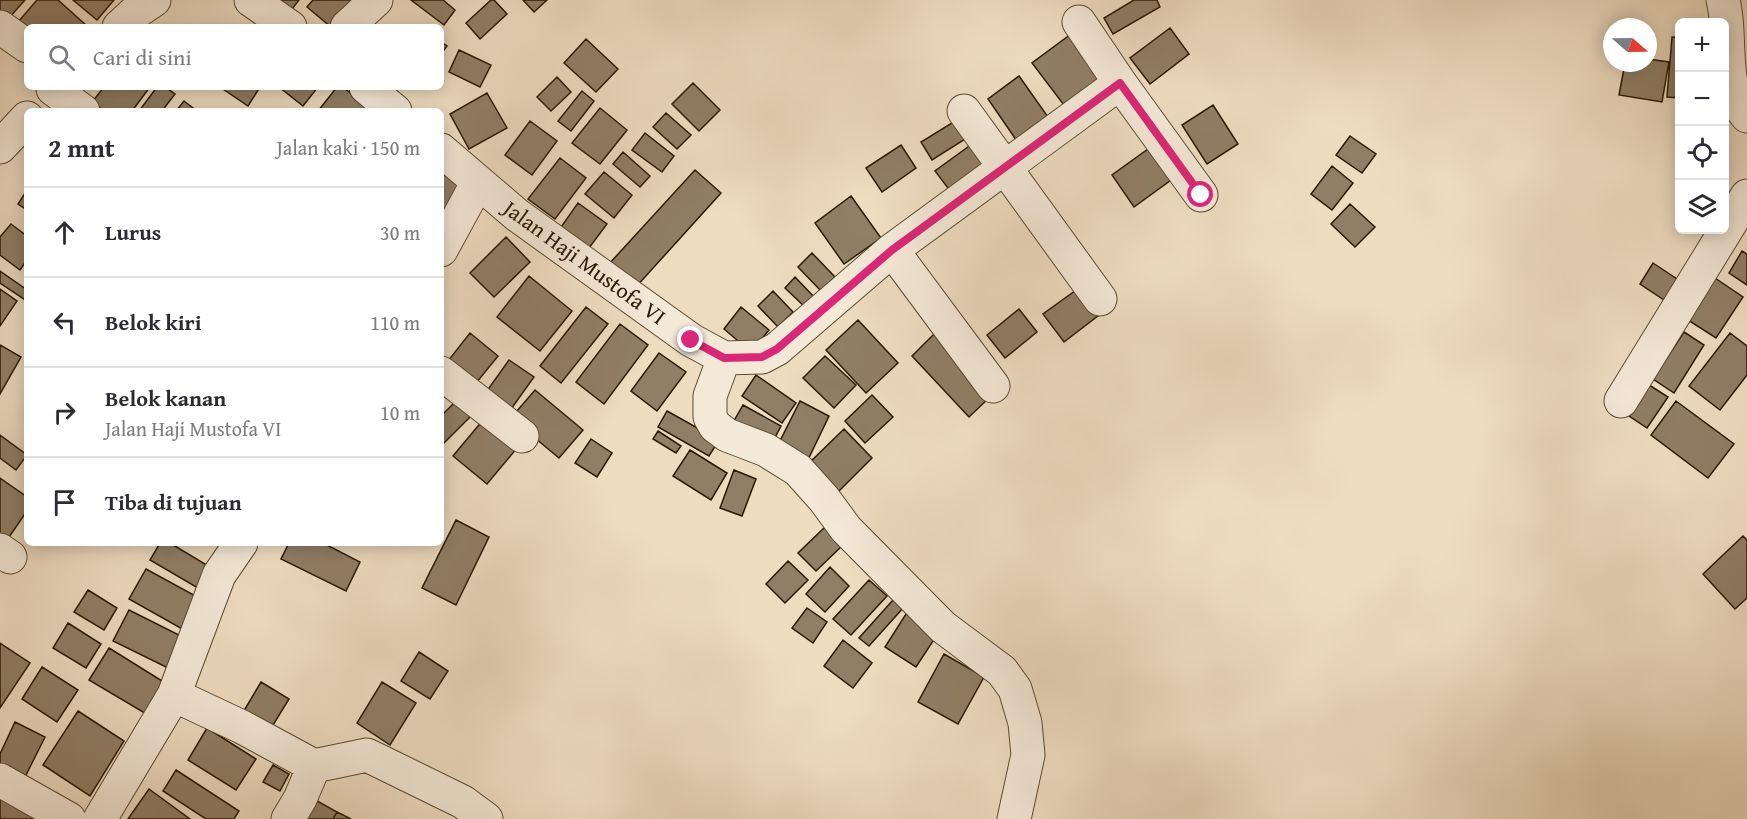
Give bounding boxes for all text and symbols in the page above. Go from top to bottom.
north arrow [1603,18,1657,72]
map controls [1675,18,1729,234]
button: + [1675,18,1729,72]
search box [24,24,444,90]
icon: search [45,41,78,74]
text: Cari di sini [93,41,192,73]
button: − [1675,72,1729,126]
button: locate [1675,126,1729,180]
text: 2 mnt [48,128,115,167]
text: Jalan kaki · 150 m [276,133,420,162]
button: layers [1675,180,1729,234]
route start [1187,181,1213,207]
street label: Jalan Haji Mustofa VI [495,190,673,332]
icon: ahead [48,216,81,249]
text: Lurus [105,216,161,248]
text: 30 m [380,218,420,247]
icon: left [48,306,81,339]
text: Belok kiri [105,306,202,338]
text: 110 m [370,308,420,337]
route end [677,326,703,352]
text: Belok kanan [105,382,226,414]
icon: right [48,396,81,429]
text: 10 m [380,398,420,427]
text: Jalan Haji Mustofa VI [105,414,282,443]
icon: arrive [48,486,81,519]
text: Tiba di tujuan [105,486,242,518]

